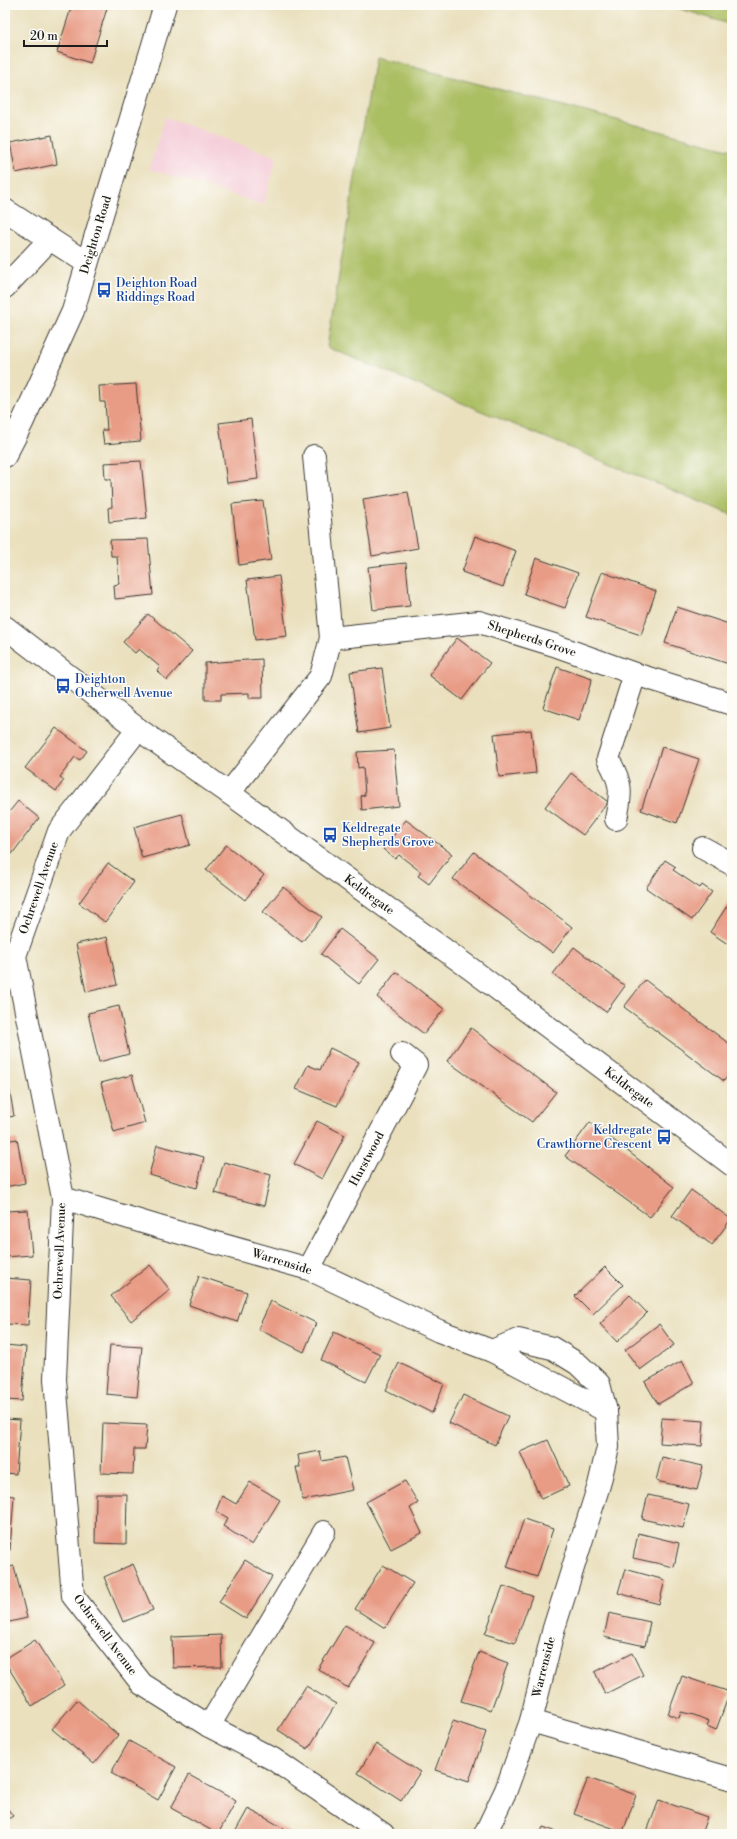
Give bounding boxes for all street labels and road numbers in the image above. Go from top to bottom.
street label: Deighton Road [77,194,115,276]
street label: Shepherds Grove [486,618,578,660]
street label: Ochrewell Avenue [16,840,62,936]
street label: Keldregate [341,872,397,918]
street label: Keldregate [601,1064,657,1112]
street label: Hurstwood [346,1129,388,1189]
street label: Ochrewell Avenue [51,1202,69,1300]
street label: Warrenside [249,1245,314,1278]
street label: Ochrewell Avenue [70,1592,140,1678]
street label: Warrenside [529,1635,559,1700]

